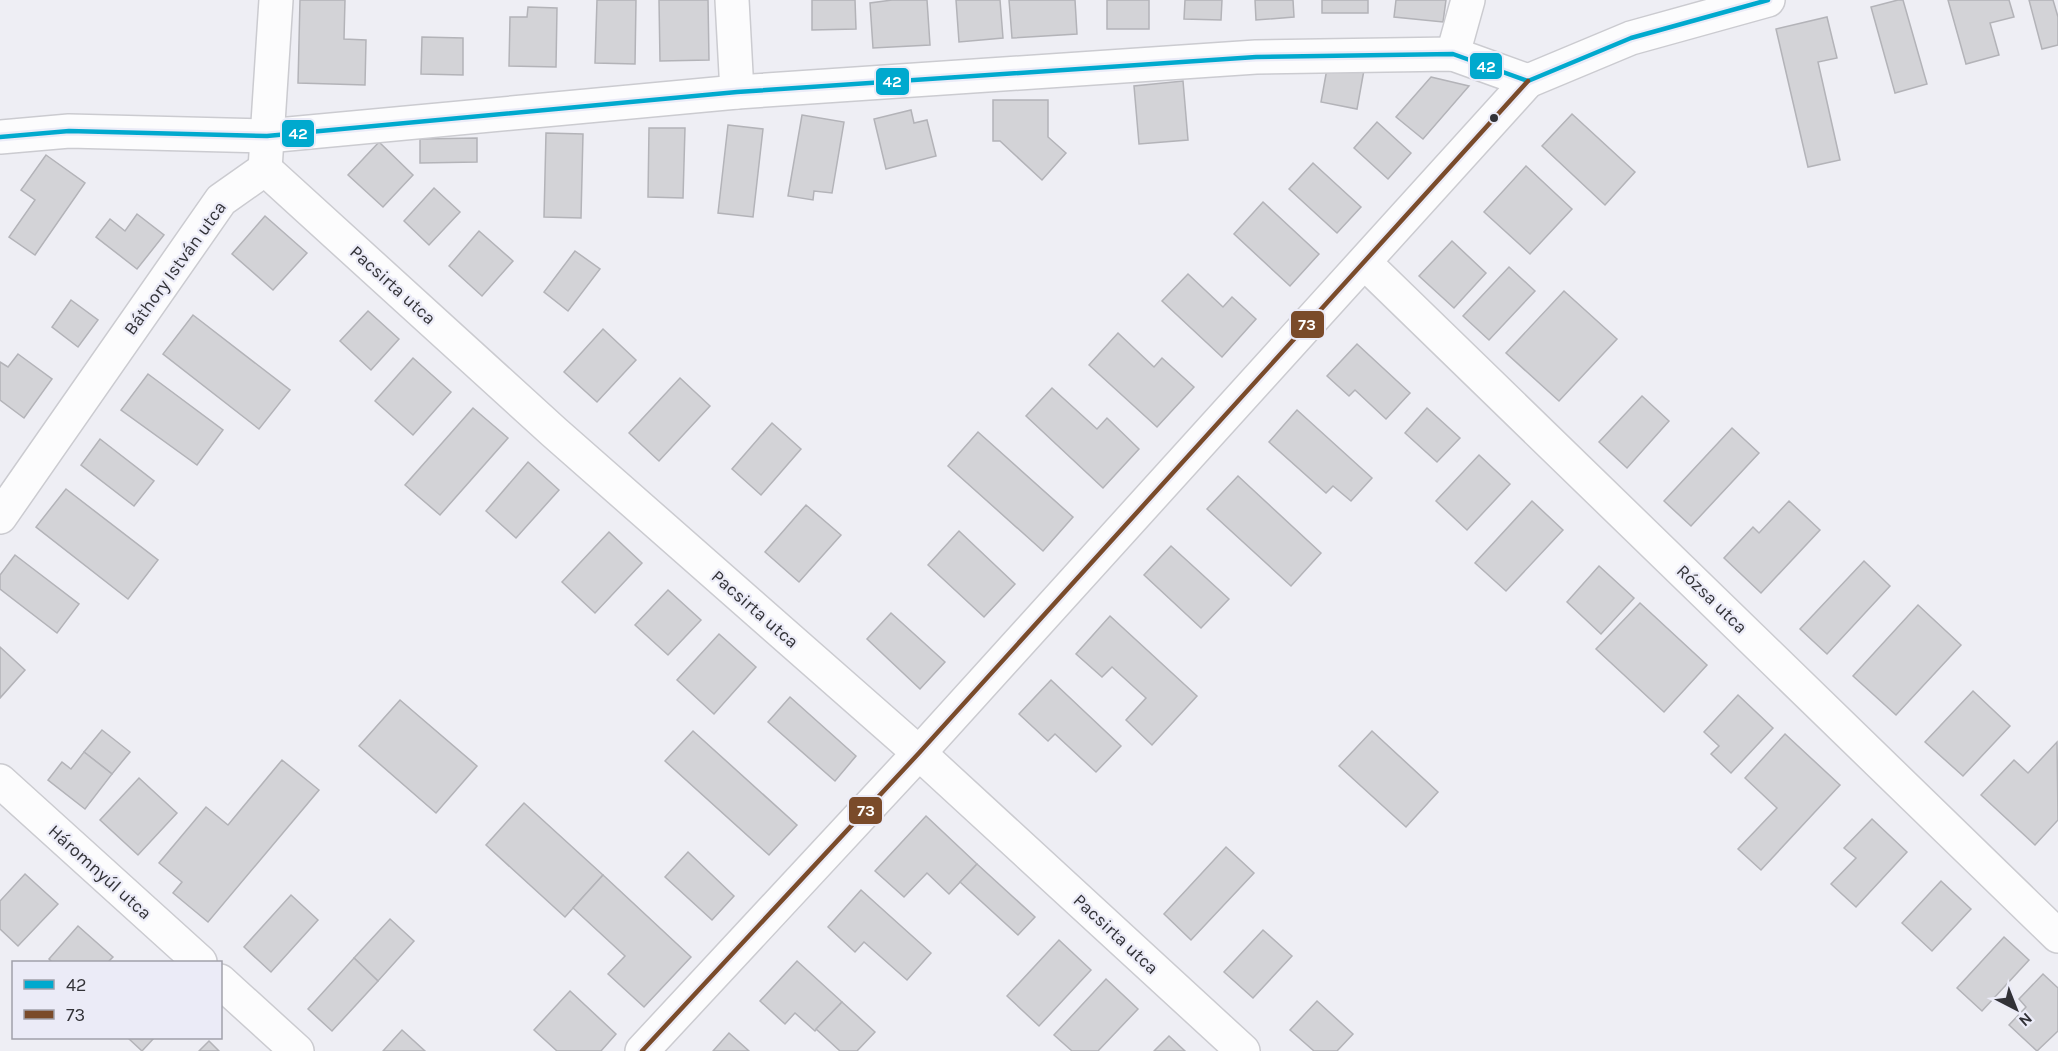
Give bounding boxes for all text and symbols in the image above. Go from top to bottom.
line badge: 42 [1469,52,1503,80]
text: 42 [1476,57,1496,76]
line badge: 42 [875,67,910,96]
text: 42 [882,72,902,91]
unlabelled marker [1488,112,1500,124]
line badge: 42 [281,119,315,148]
text: 42 [288,124,308,143]
street label: Báthory István utca [119,197,231,339]
street label: Pacsirta utca [345,241,441,329]
line badge: 73 [1290,310,1325,339]
text: 73 [1298,315,1316,334]
street label: Rózsa utca [1672,560,1752,638]
street label: Pacsirta utca [707,565,803,653]
line badge: 73 [848,796,883,825]
text: 73 [857,801,875,820]
street label: Háromnyúl utca [44,820,156,924]
street label: Pacsirta utca [1069,889,1163,979]
legend [12,961,222,1039]
text: 42 [66,974,86,996]
north arrow [1986,979,2046,1039]
text: 73 [66,1004,85,1026]
text: N [2015,1009,2036,1031]

